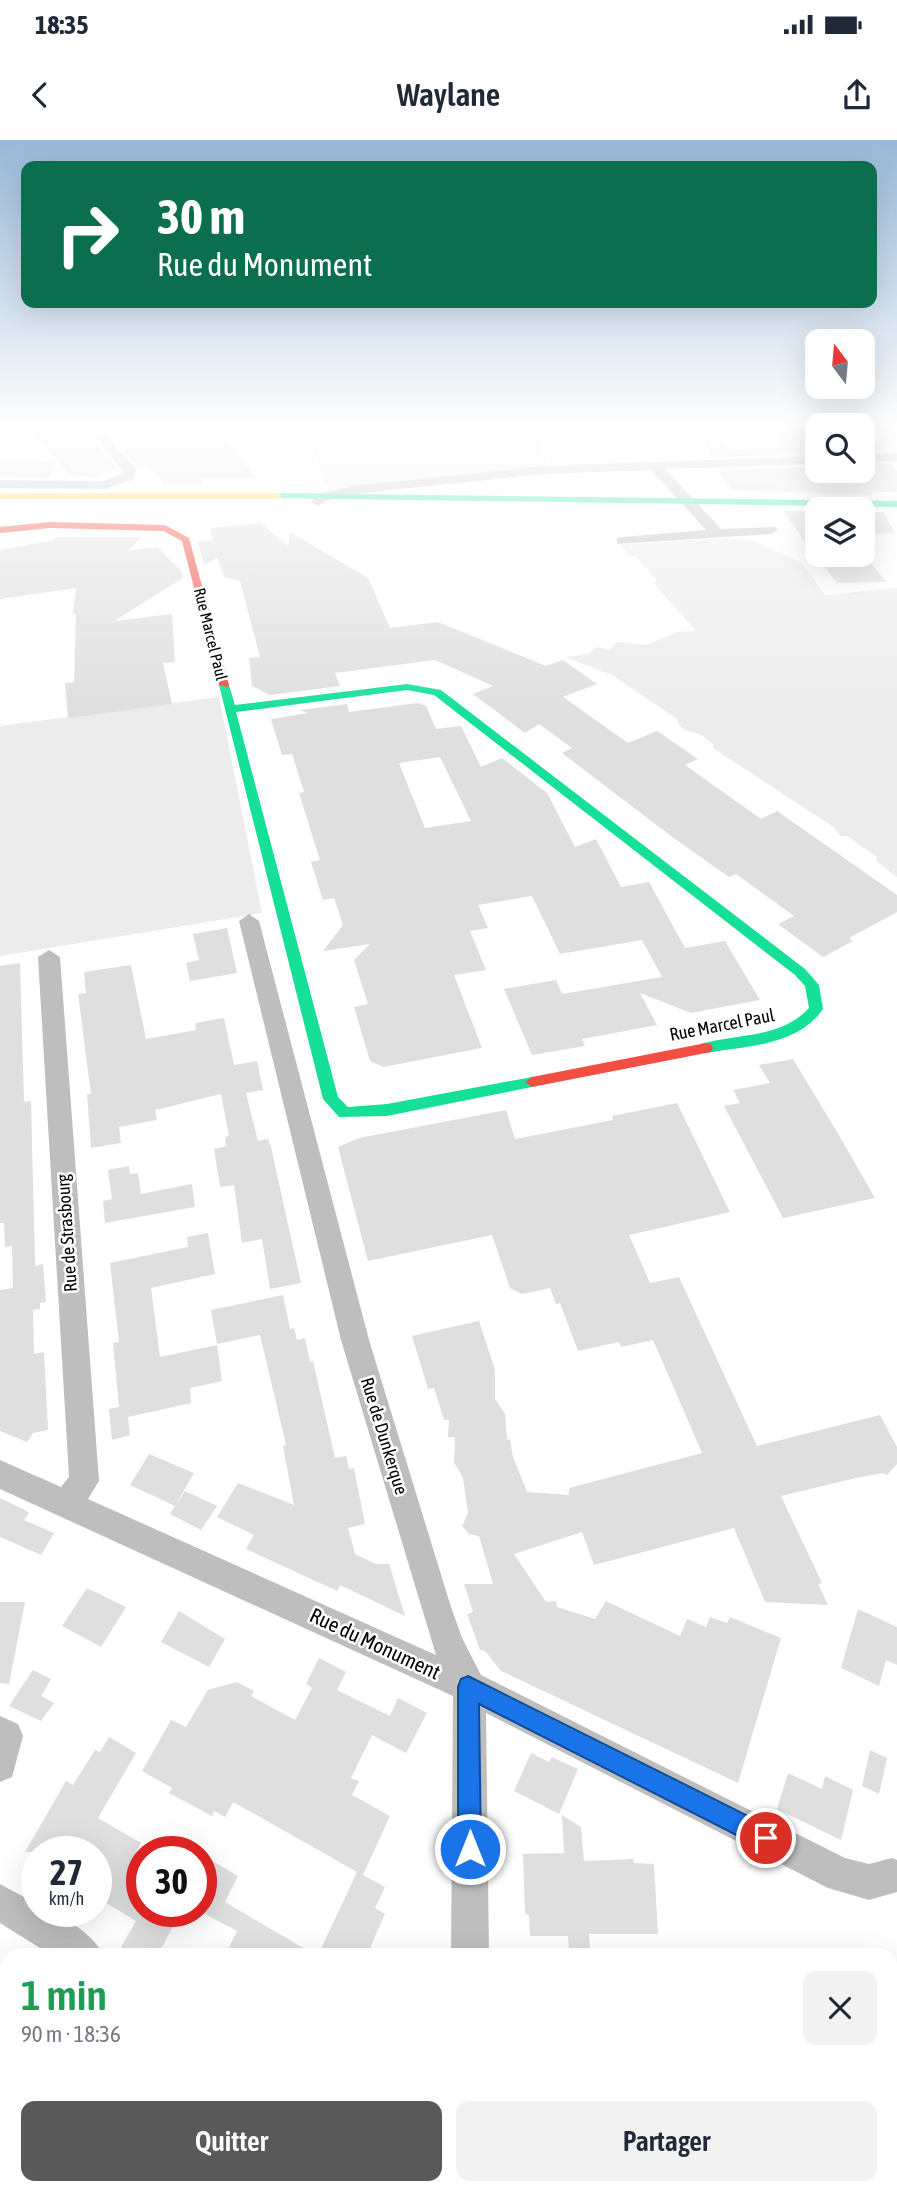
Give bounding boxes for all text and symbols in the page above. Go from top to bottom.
text: 18:35 [35,10,89,40]
icon: back [21,76,59,114]
text: Waylane [397,76,500,113]
icon: share [838,76,876,114]
text: 30 m [157,188,245,244]
icon: right [42,189,133,280]
text: Rue du Monument [157,246,372,283]
north arrow [805,329,875,399]
map controls [805,329,875,567]
button: search [805,413,875,483]
button: layers [805,497,875,567]
street label: Rue Marcel Paul [191,586,231,683]
street label: Rue Marcel Paul [668,1004,776,1045]
street label: Rue de Strasbourg [52,1173,81,1293]
street label: Rue de Dunkerque [357,1375,412,1497]
street label: Rue du Monument [306,1602,444,1684]
pin [736,1808,796,1868]
position arrow [433,1812,507,1886]
icon: arrive [747,1819,785,1857]
speed limit sign: 30 [126,1836,217,1927]
text: 27 [50,1852,83,1892]
text: km/h [49,1888,84,1909]
text: 1 min [21,1971,107,2019]
button: close [803,1971,877,2045]
text: 90 m · 18:36 [21,2021,121,2047]
button: Quitter [21,2101,442,2181]
button: Partager [456,2101,877,2181]

